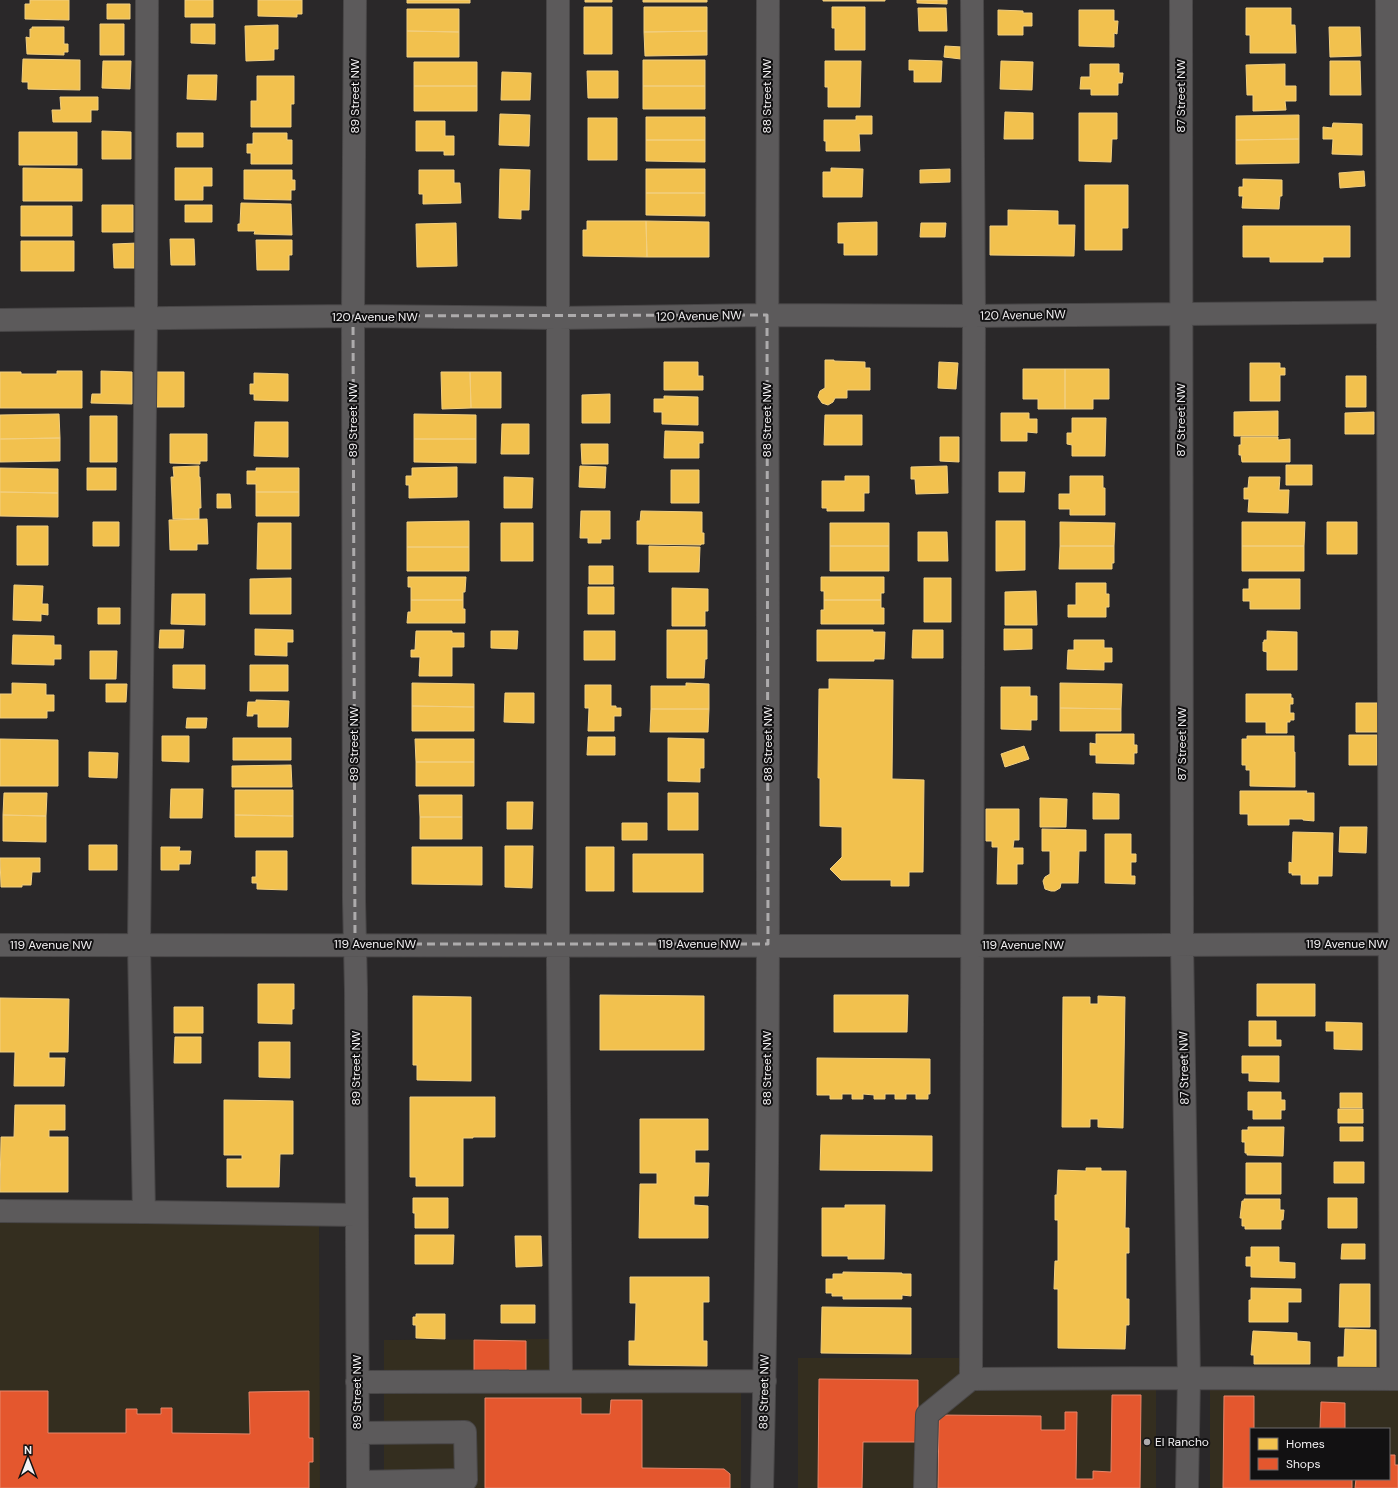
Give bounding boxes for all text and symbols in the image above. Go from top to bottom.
street label: 89 Street NW [347,58,363,133]
street label: 88 Street NW [759,58,775,133]
street label: 87 Street NW [1173,59,1189,133]
street label: 120 Avenue NW [980,306,1066,324]
street label: 120 Avenue NW [656,307,742,325]
street label: 120 Avenue NW [332,309,418,325]
street label: 89 Street NW [345,382,361,457]
street label: 88 Street NW [759,382,775,457]
street label: 87 Street NW [1173,383,1189,457]
street label: 89 Street NW [346,706,362,781]
street label: 88 Street NW [760,706,776,781]
street label: 87 Street NW [1174,707,1190,781]
street label: 119 Avenue NW [334,936,416,952]
street label: 119 Avenue NW [658,936,740,952]
street label: 119 Avenue NW [1306,936,1388,952]
street label: 119 Avenue NW [10,937,92,953]
street label: 119 Avenue NW [982,937,1064,953]
street label: 89 Street NW [348,1030,364,1105]
street label: 88 Street NW [759,1030,775,1105]
street label: 87 Street NW [1175,1031,1193,1105]
street label: 89 Street NW [349,1354,365,1429]
street label: 88 Street NW [755,1354,773,1430]
legend [1250,1428,1390,1480]
place label: El Rancho [1155,1434,1209,1450]
text: Homes [1286,1436,1325,1452]
marker: El Rancho [1142,1437,1152,1447]
north arrow [8,1440,48,1480]
text: N [24,1443,32,1457]
text: Shops [1286,1456,1321,1472]

